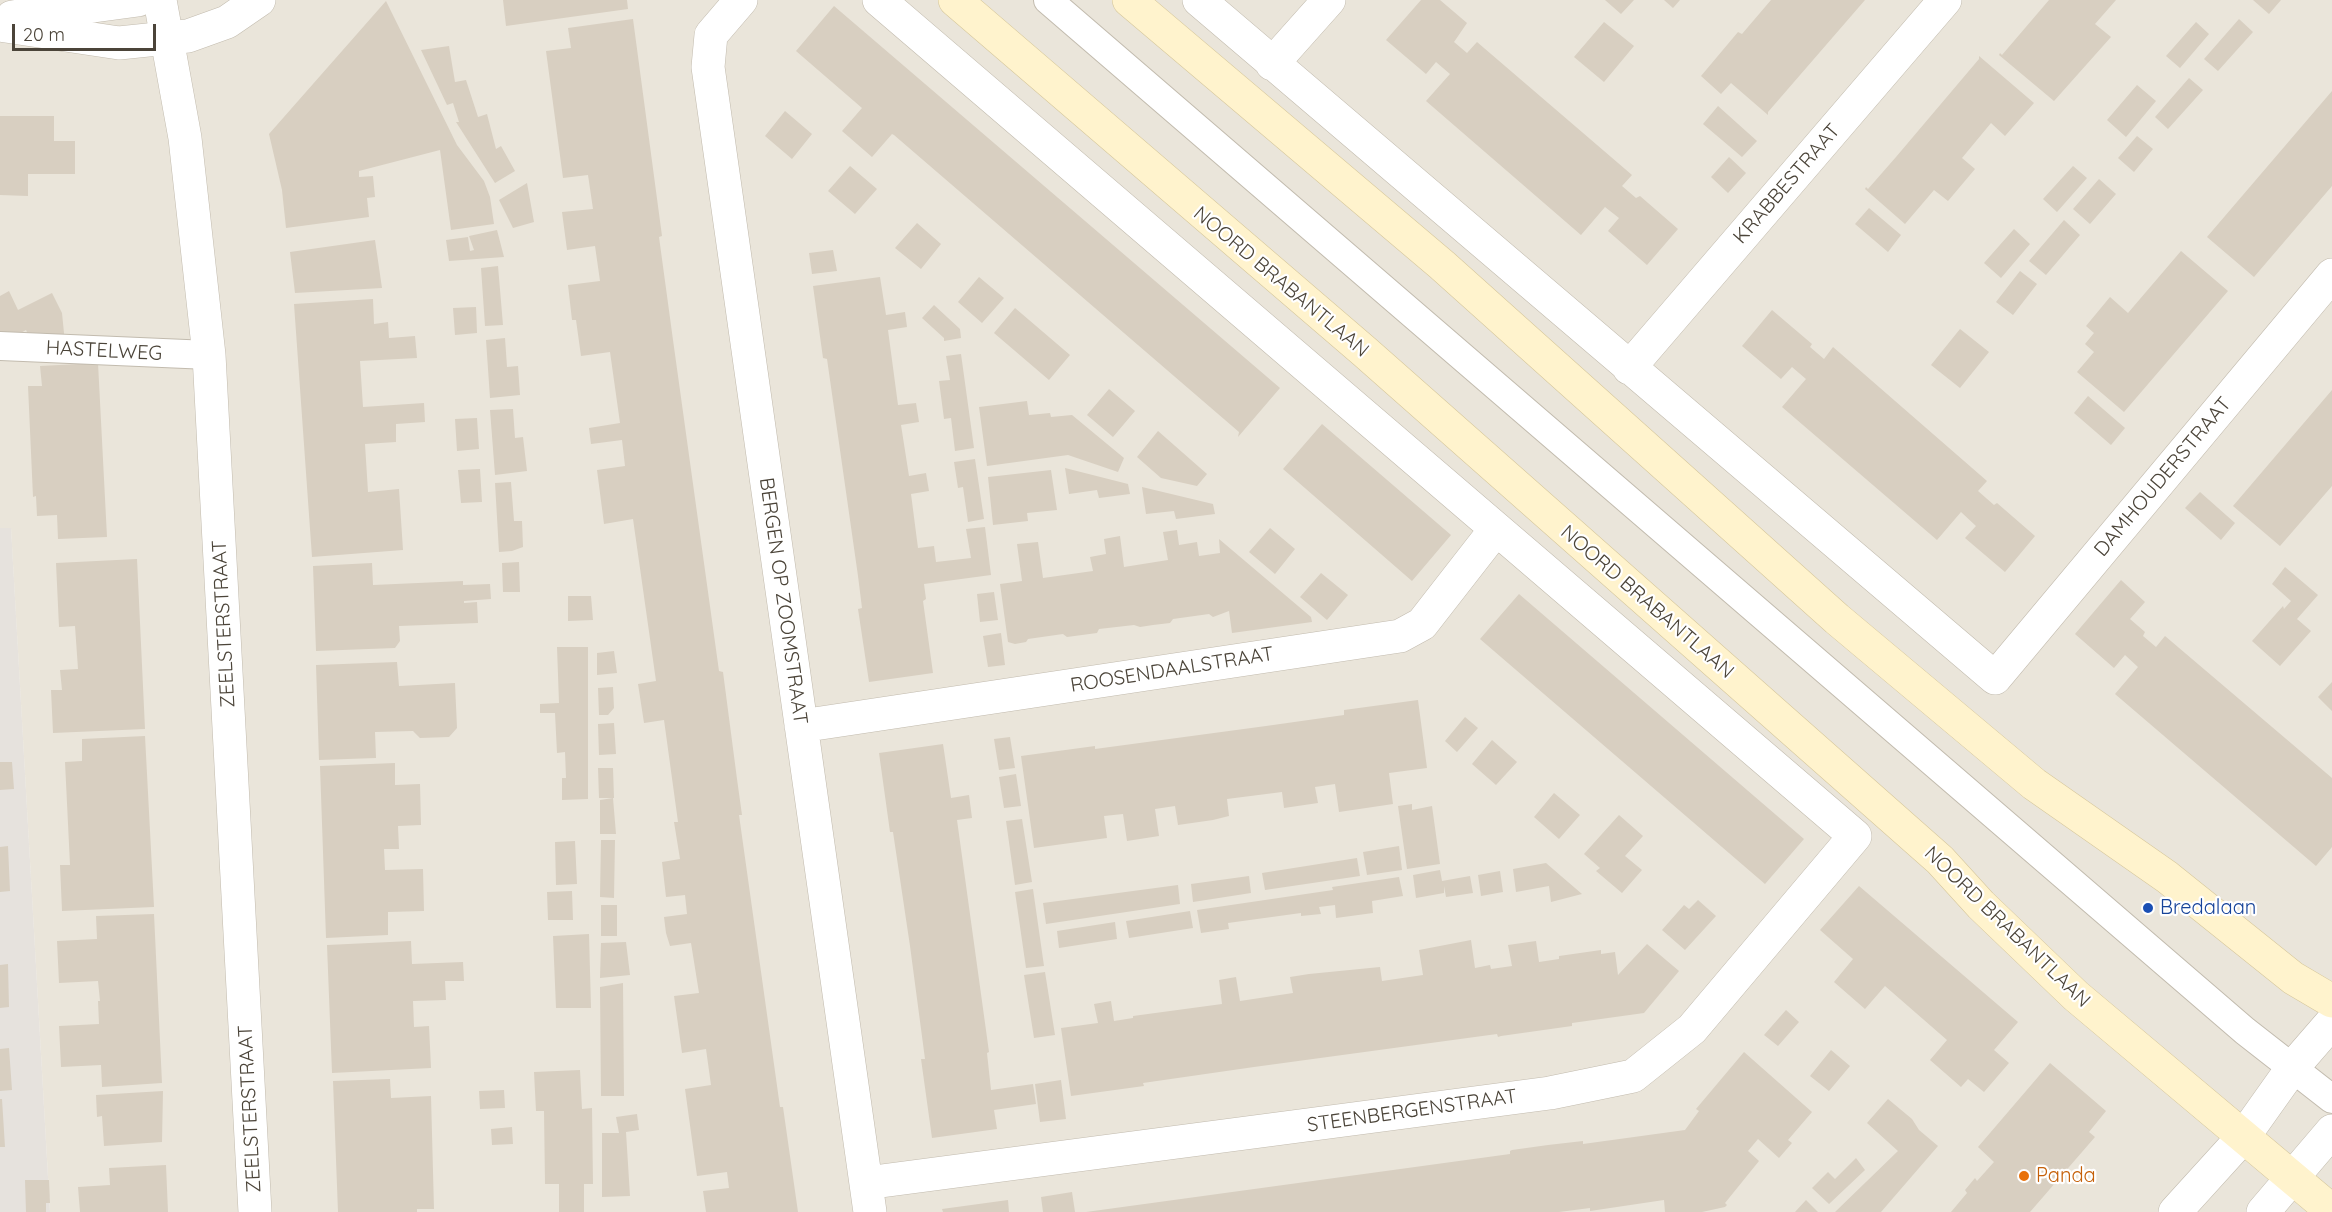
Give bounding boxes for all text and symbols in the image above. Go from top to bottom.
scale bar [15,12,159,50]
text: 20 m [23,23,65,46]
street label: KRABBESTRAAT [1728,119,1846,249]
street label: NOORD BRABANTLAAN [1188,202,1374,362]
street label: HASTELWEG [45,336,163,366]
street label: DAMHOUDERSTRAAT [2089,392,2237,562]
street label: BERGEN OP ZOOMSTRAAT [754,476,812,726]
street label: NOORD BRABANTLAAN [1556,520,1738,684]
street label: ZEELSTERSTRAAT [208,539,240,709]
street label: ROOSENDAALSTRAAT [1069,642,1275,698]
street label: NOORD BRABANTLAAN [1919,841,2095,1013]
place label: Bredalaan [2160,896,2256,920]
marker: Bredalaan [2141,901,2155,915]
street label: ZEELSTERSTRAAT [234,1024,266,1194]
street label: STEENBERGENSTRAAT [1306,1084,1518,1138]
place label: Panda [2036,1164,2096,1188]
marker: Panda [2017,1169,2031,1183]

